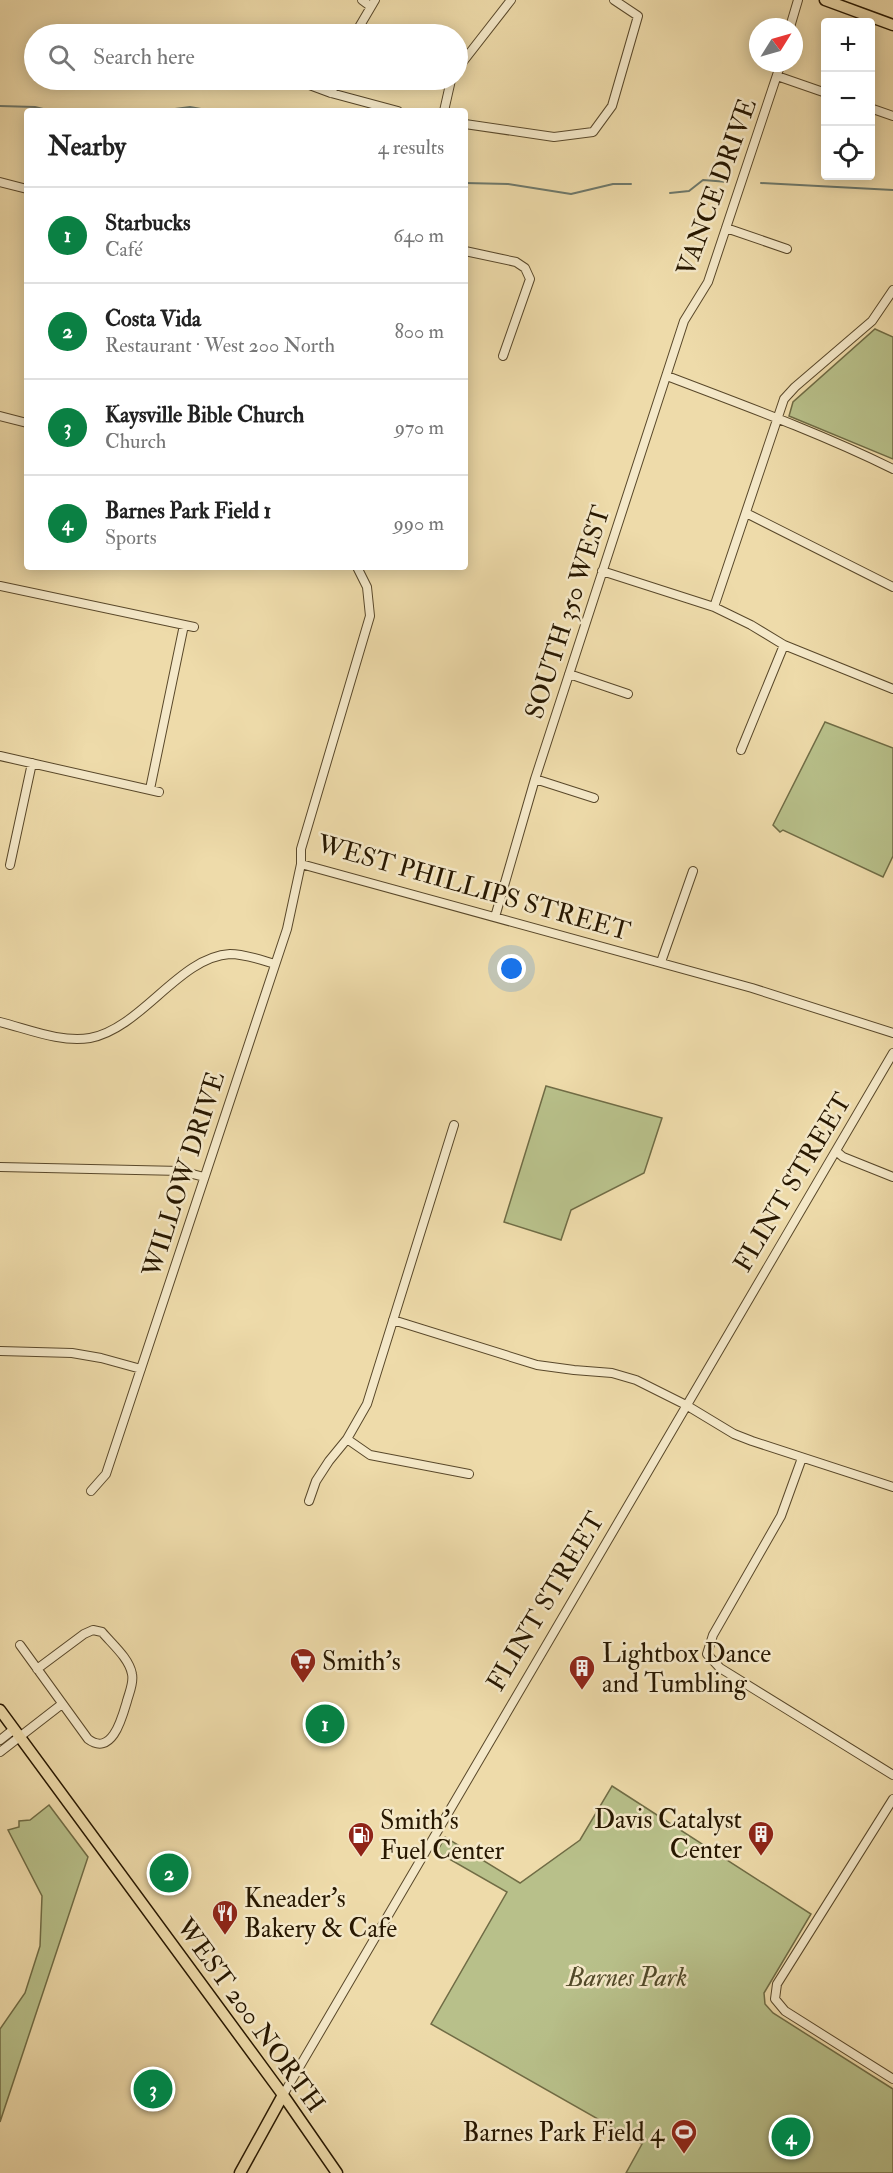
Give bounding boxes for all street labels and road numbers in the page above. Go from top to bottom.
street label: VANCE DRIVE [670,94,764,281]
street label: SOUTH 350 WEST [518,502,618,723]
street label: WEST PHILLIPS STREET [313,828,634,948]
street label: WILLOW DRIVE [135,1068,232,1282]
street label: FLINT STREET [727,1087,859,1278]
street label: FLINT STREET [480,1506,612,1697]
street label: WEST 200 NORTH [168,1911,331,2119]

